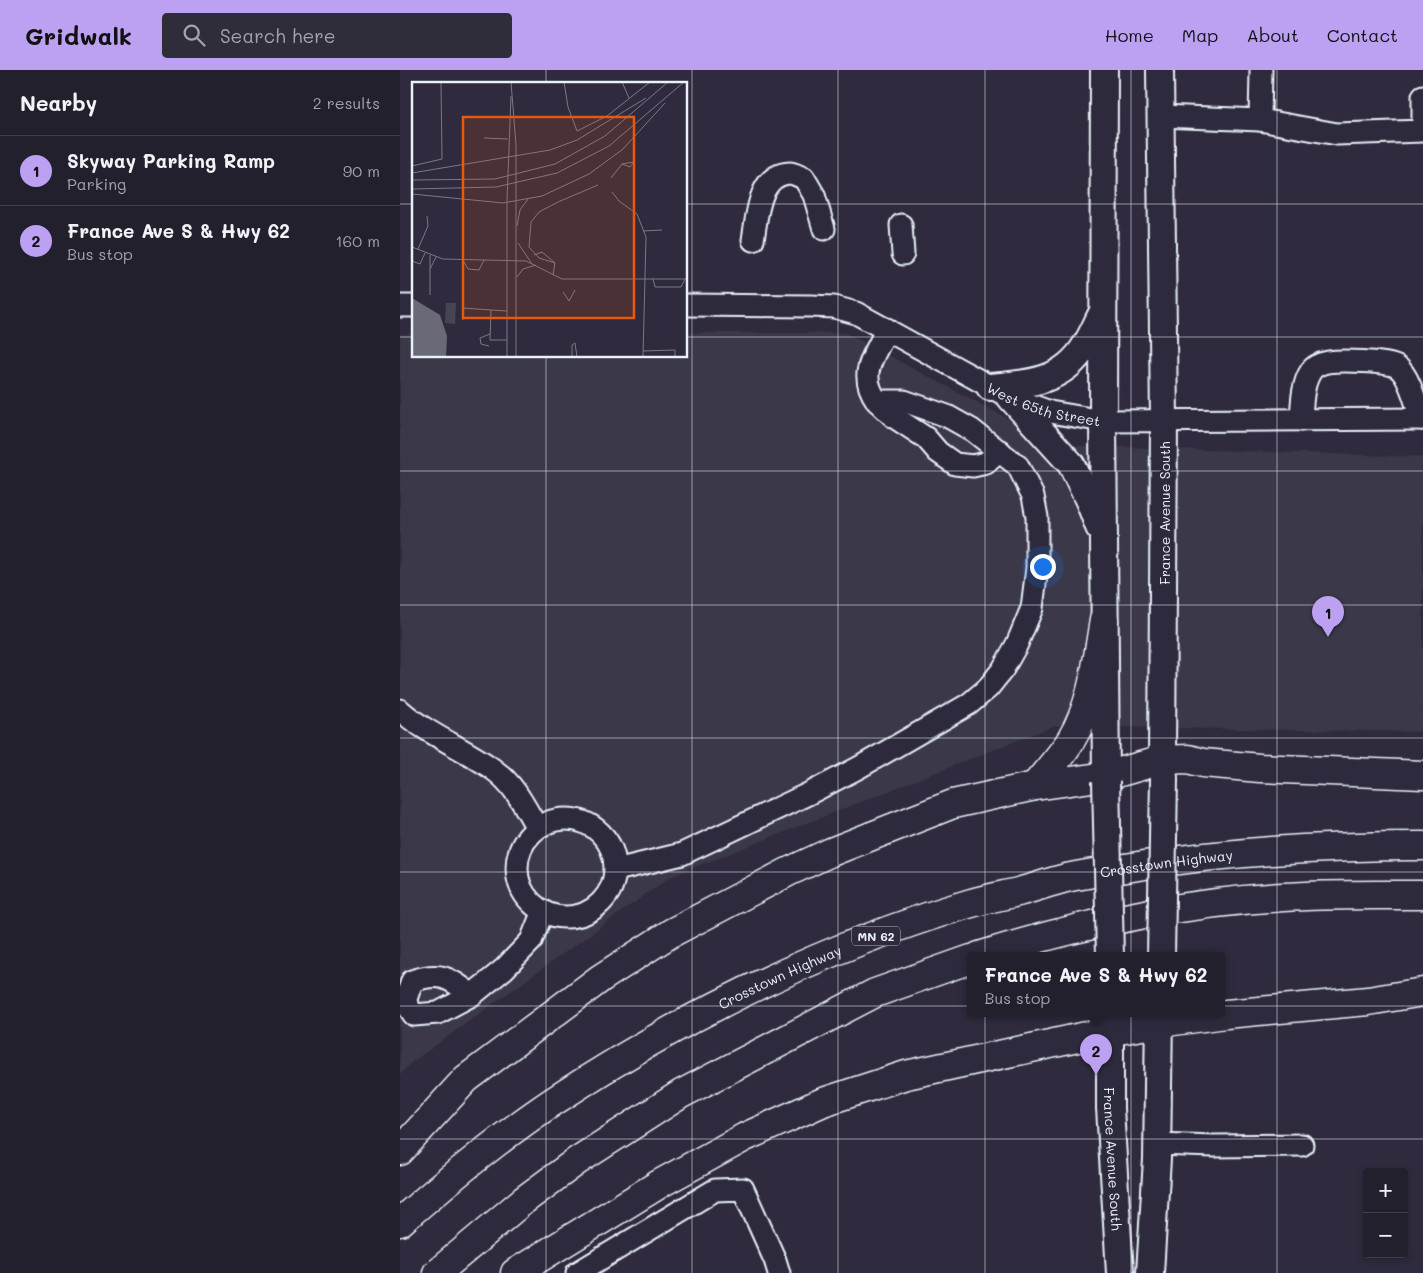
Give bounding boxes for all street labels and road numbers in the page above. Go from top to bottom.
street label: West 65th Street [984,377,1102,430]
street label: France Avenue South [1155,441,1174,585]
street label: Crosstown Highway [1099,845,1234,881]
road number: MN 62 [852,926,900,946]
street label: Crosstown Highway [715,940,844,1013]
street label: France Avenue South [1101,1087,1127,1231]

